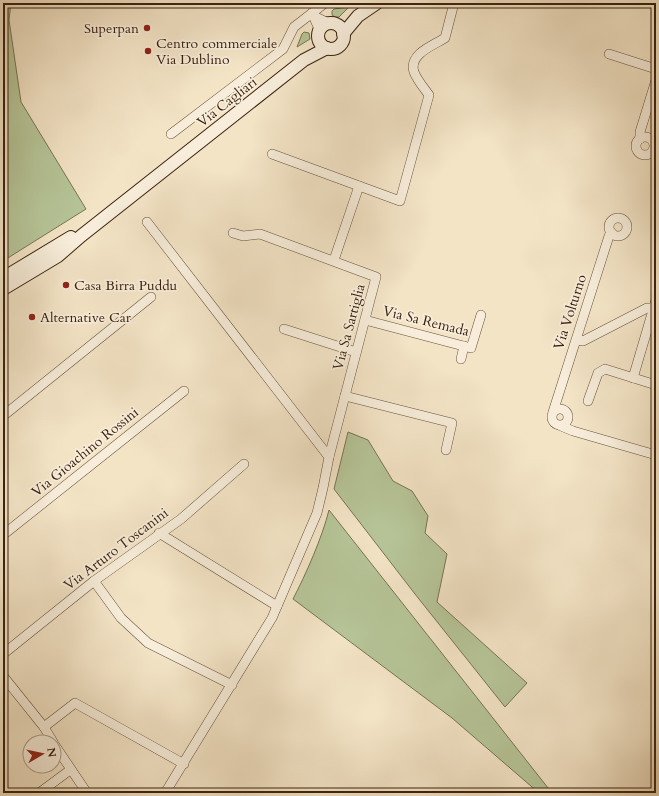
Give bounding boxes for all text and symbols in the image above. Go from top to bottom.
place label: Superpan [84,19,139,38]
marker: Superpan [142,23,152,33]
place label: Centro commerciale Via Dublino [156,34,277,69]
marker: Centro commerciale Via Dublino [143,46,153,56]
street label: Via Cagliari [193,73,261,131]
street label: Via Volturno [549,271,591,352]
place label: Casa Birra Puddu [74,276,178,295]
marker: Casa Birra Puddu [61,280,71,290]
street label: Via Sa Sartiglia [328,282,370,372]
street label: Via Sa Remada [381,301,471,341]
place label: Alternative Car [40,308,132,327]
marker: Alternative Car [27,312,37,322]
street label: Via Gioachino Rossini [28,403,142,501]
street label: Via Arturo Toscanini [60,503,172,595]
north arrow [22,734,62,774]
text: N [43,747,60,759]

